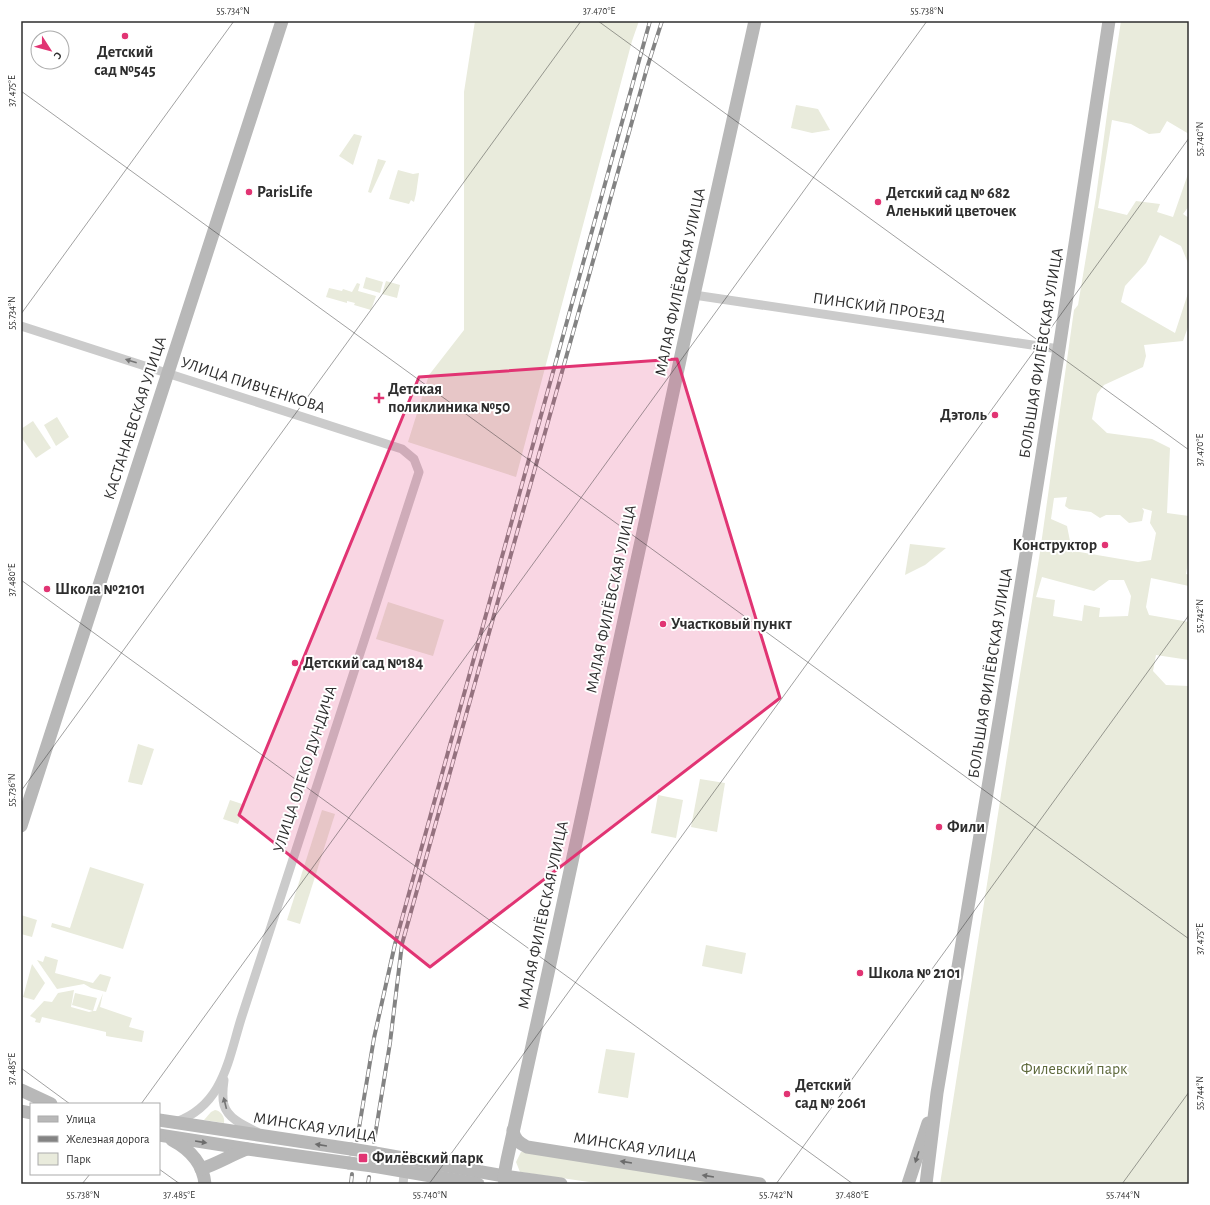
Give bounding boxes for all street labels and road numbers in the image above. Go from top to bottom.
street label: МАЛАЯ ФИЛЁВСКАЯ УЛИЦА [650,185,708,378]
street label: БОЛЬШАЯ ФИЛЁВСКАЯ УЛИЦА [1014,246,1066,459]
street label: ПИНСКИЙ ПРОЕЗД [812,289,946,324]
street label: КАСТАНАЕВСКАЯ УЛИЦА [101,334,169,502]
street label: УЛИЦА ПИВЧЕНКОВА [179,354,328,416]
street label: МАЛАЯ ФИЛЁВСКАЯ УЛИЦА [581,502,639,695]
street label: БОЛЬШАЯ ФИЛЁВСКАЯ УЛИЦА [963,566,1015,779]
street label: УЛИЦА ОЛЕКО ДУНДИЧА [270,683,340,854]
street label: МАЛАЯ ФИЛЁВСКАЯ УЛИЦА [513,818,571,1011]
street label: МИНСКАЯ УЛИЦА [252,1109,378,1145]
street label: МИНСКАЯ УЛИЦА [572,1129,698,1165]

